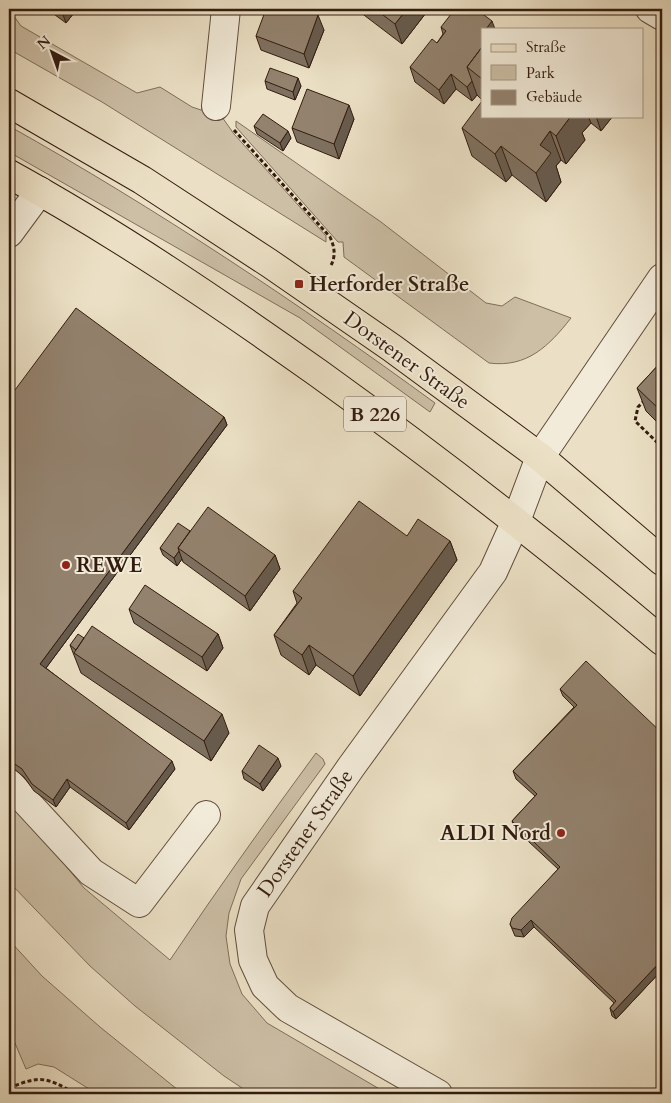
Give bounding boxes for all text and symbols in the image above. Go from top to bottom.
north arrow [28,28,78,78]
legend [481,28,644,118]
text: N [33,31,55,54]
text: Straße [526,37,566,57]
text: Park [526,63,555,83]
text: Gebäude [526,87,583,107]
place label: Herforder Straße [309,270,469,299]
marker: Herforder Straße [293,278,305,290]
street label: Dorstener Straße [338,305,476,416]
road number: B 226 [344,396,406,432]
place label: REWE [76,551,142,580]
marker: REWE [60,559,72,571]
street label: Dorstener Straße [251,764,360,903]
place label: ALDI Nord [440,819,551,848]
marker: ALDI Nord [555,827,567,839]

